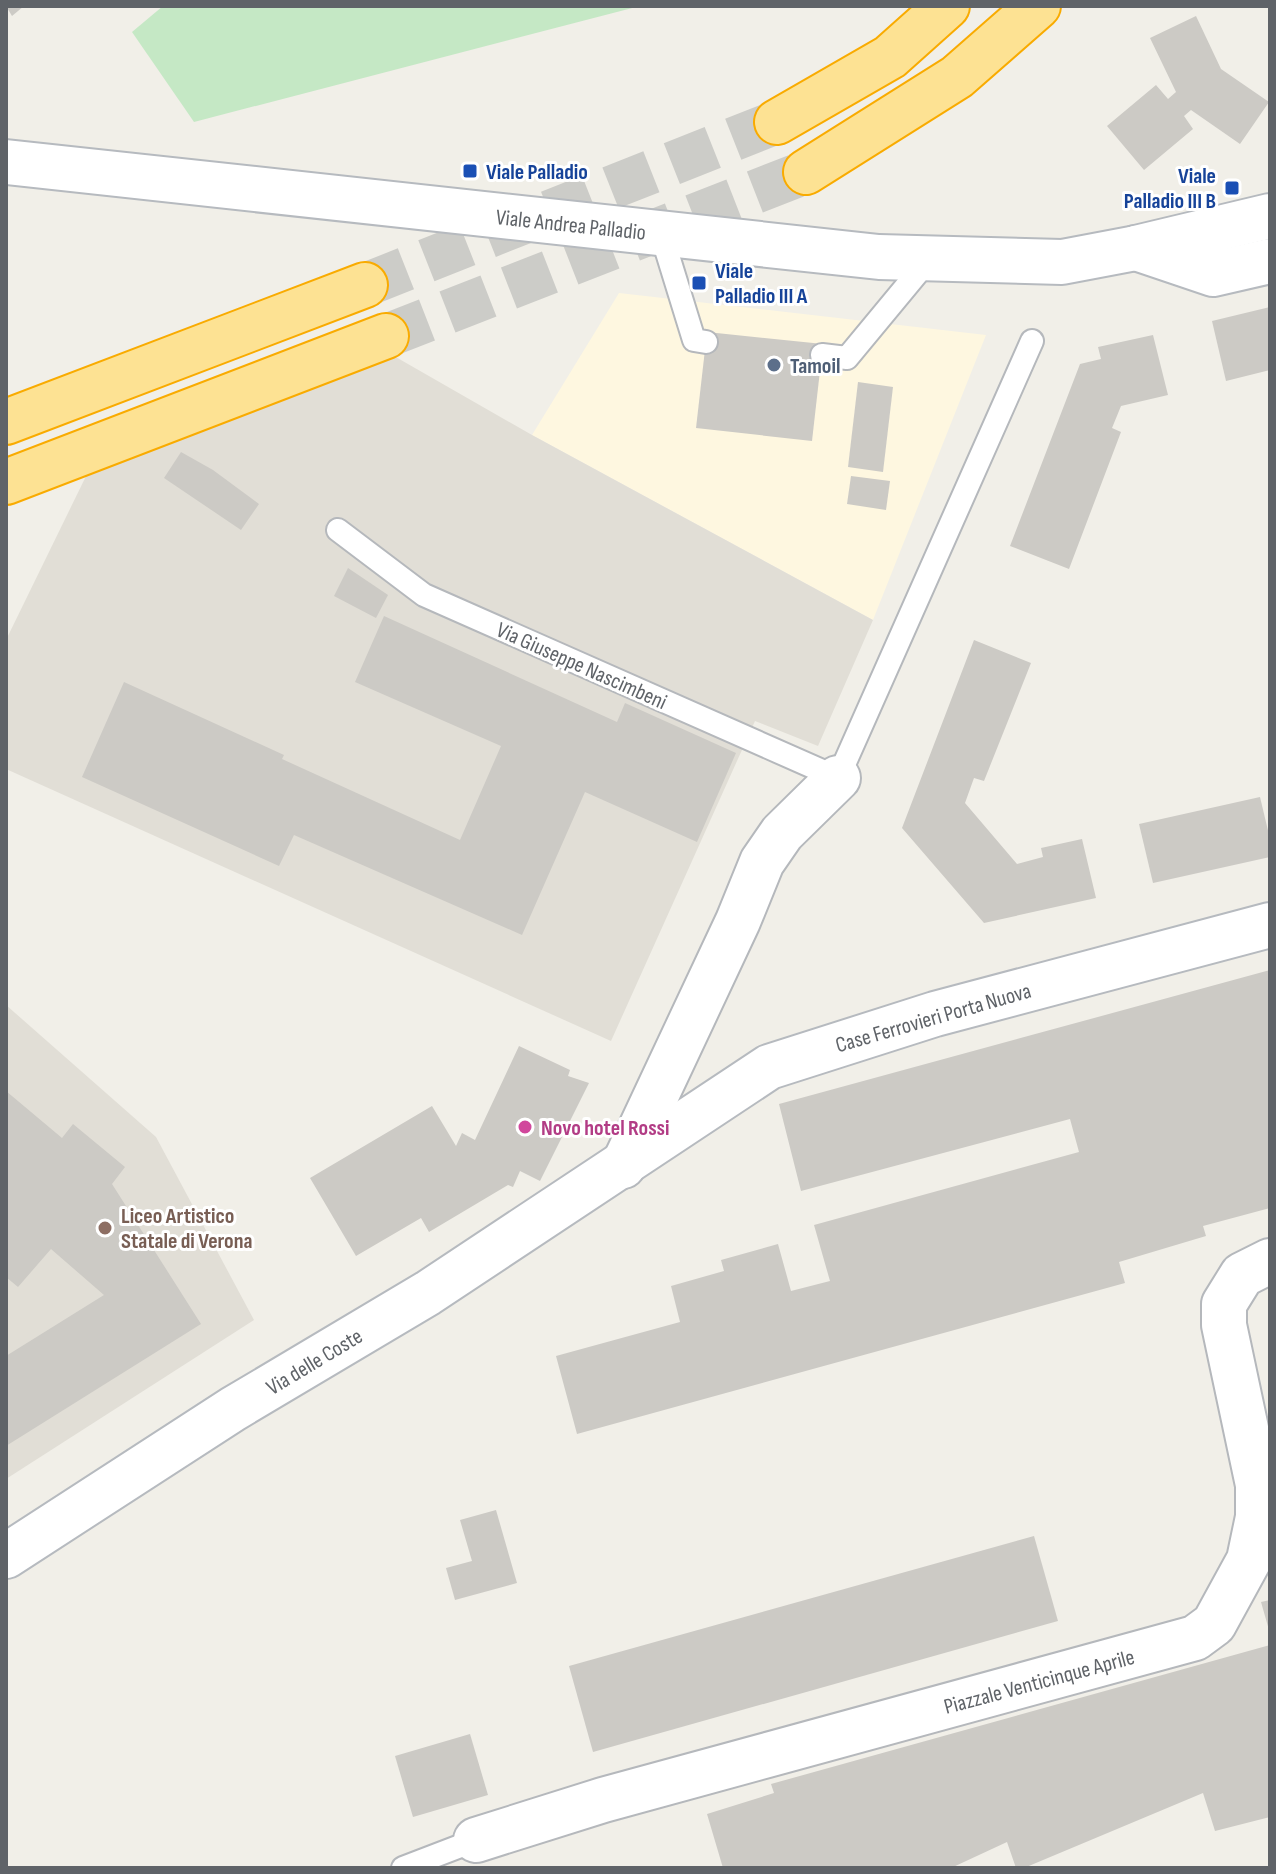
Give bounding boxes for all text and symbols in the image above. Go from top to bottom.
place label: Viale Palladio [486,159,588,186]
marker: Viale Palladio [461,162,479,180]
place label: Viale Palladio III B [1124,163,1216,215]
marker: Viale Palladio III B [1223,179,1241,197]
street label: Viale Andrea Palladio [495,204,647,247]
place label: Viale Palladio III A [715,258,808,310]
marker: Viale Palladio III A [690,274,708,292]
place label: Tamoil [790,353,840,380]
marker: Tamoil [765,356,783,374]
street label: Via Giuseppe Nascimbeni [492,617,671,716]
street label: Case Ferrovieri Porta Nuova [833,978,1034,1059]
place label: Novo hotel Rossi [541,1115,669,1142]
marker: Novo hotel Rossi [516,1118,534,1136]
place label: Liceo Artistico Statale di Verona [121,1203,253,1255]
marker: Liceo Artistico Statale di Verona [96,1219,114,1237]
street label: Via delle Coste [262,1323,368,1402]
street label: Piazzale Venticinque Aprile [941,1644,1138,1721]

